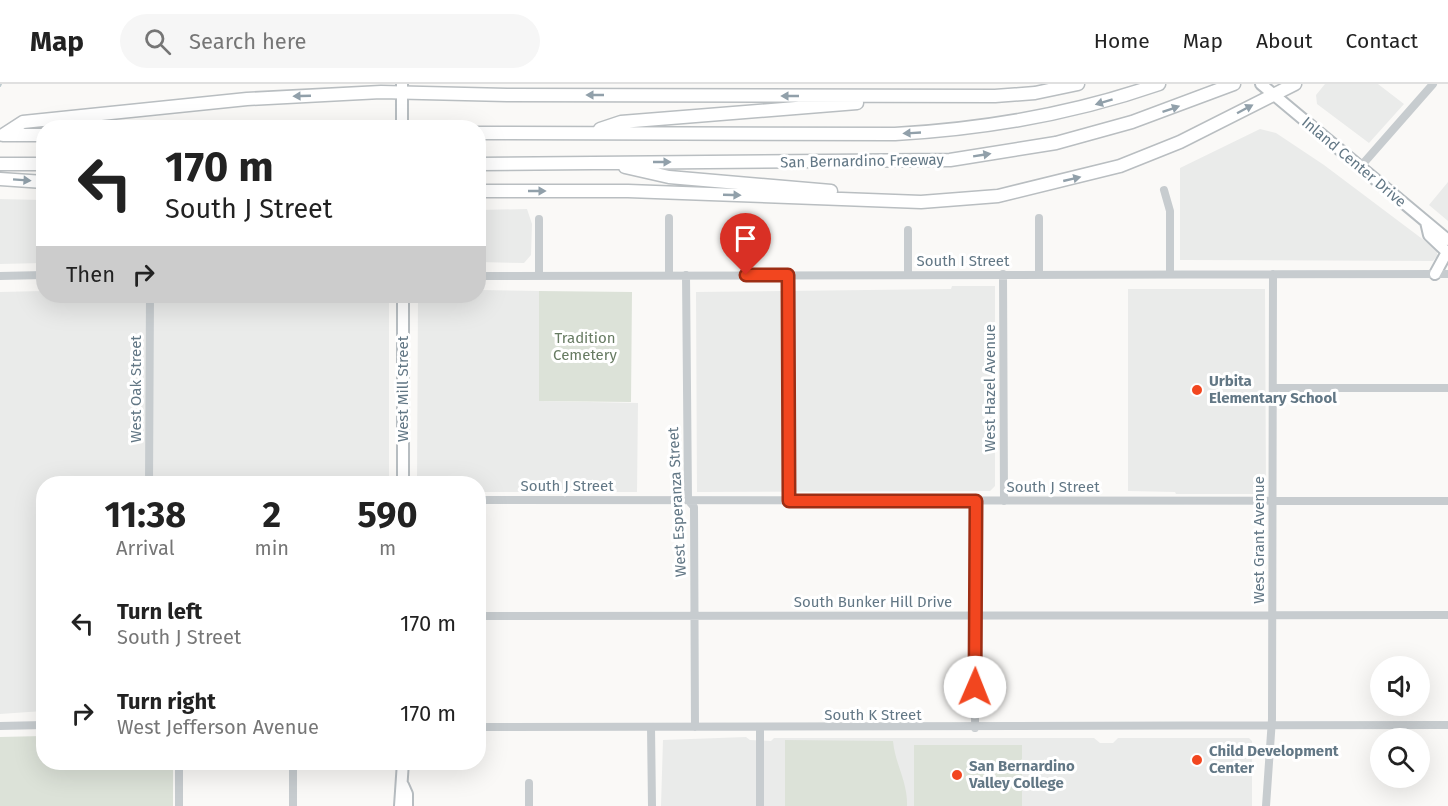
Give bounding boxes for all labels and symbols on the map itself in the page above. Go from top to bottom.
one-way arrow [585,90,604,100]
one-way arrow [292,91,311,100]
one-way arrow [780,91,799,101]
one-way arrow [1095,98,1113,107]
one-way arrow [1162,103,1180,113]
one-way arrow [1237,104,1254,114]
street label: Inland Center Drive [1298,113,1410,211]
one-way arrow [902,129,921,138]
one-way arrow [973,150,992,159]
street label: San Bernardino Freeway [780,151,945,171]
one-way arrow [652,157,671,167]
one-way arrow [1063,174,1081,184]
one-way arrow [12,176,31,185]
one-way arrow [527,186,546,196]
one-way arrow [722,191,741,200]
pin [720,213,771,275]
street label: South I Street [917,252,1010,270]
street label: West Hazel Avenue [981,324,999,452]
park label: Tradition Cemetery [553,329,618,364]
street label: West Oak Street [127,335,145,443]
street label: West Mill Street [394,335,412,442]
place label: Urbita Elementary School [1209,372,1337,407]
marker: Urbita Elementary School [1190,383,1204,397]
street label: West Esperanza Street [664,426,690,577]
street label: West Grant Avenue [1250,476,1268,604]
street label: South J Street [520,477,614,495]
street label: South J Street [1006,478,1100,496]
street label: South Bunker Hill Drive [794,593,952,611]
position arrow [943,655,1007,719]
street label: South K Street [824,706,922,724]
place label: Child Development Center [1209,742,1339,777]
marker: Child Development Center [1190,753,1204,767]
place label: San Bernardino Valley College [968,757,1075,792]
marker: San Bernardino Valley College [950,768,964,782]

